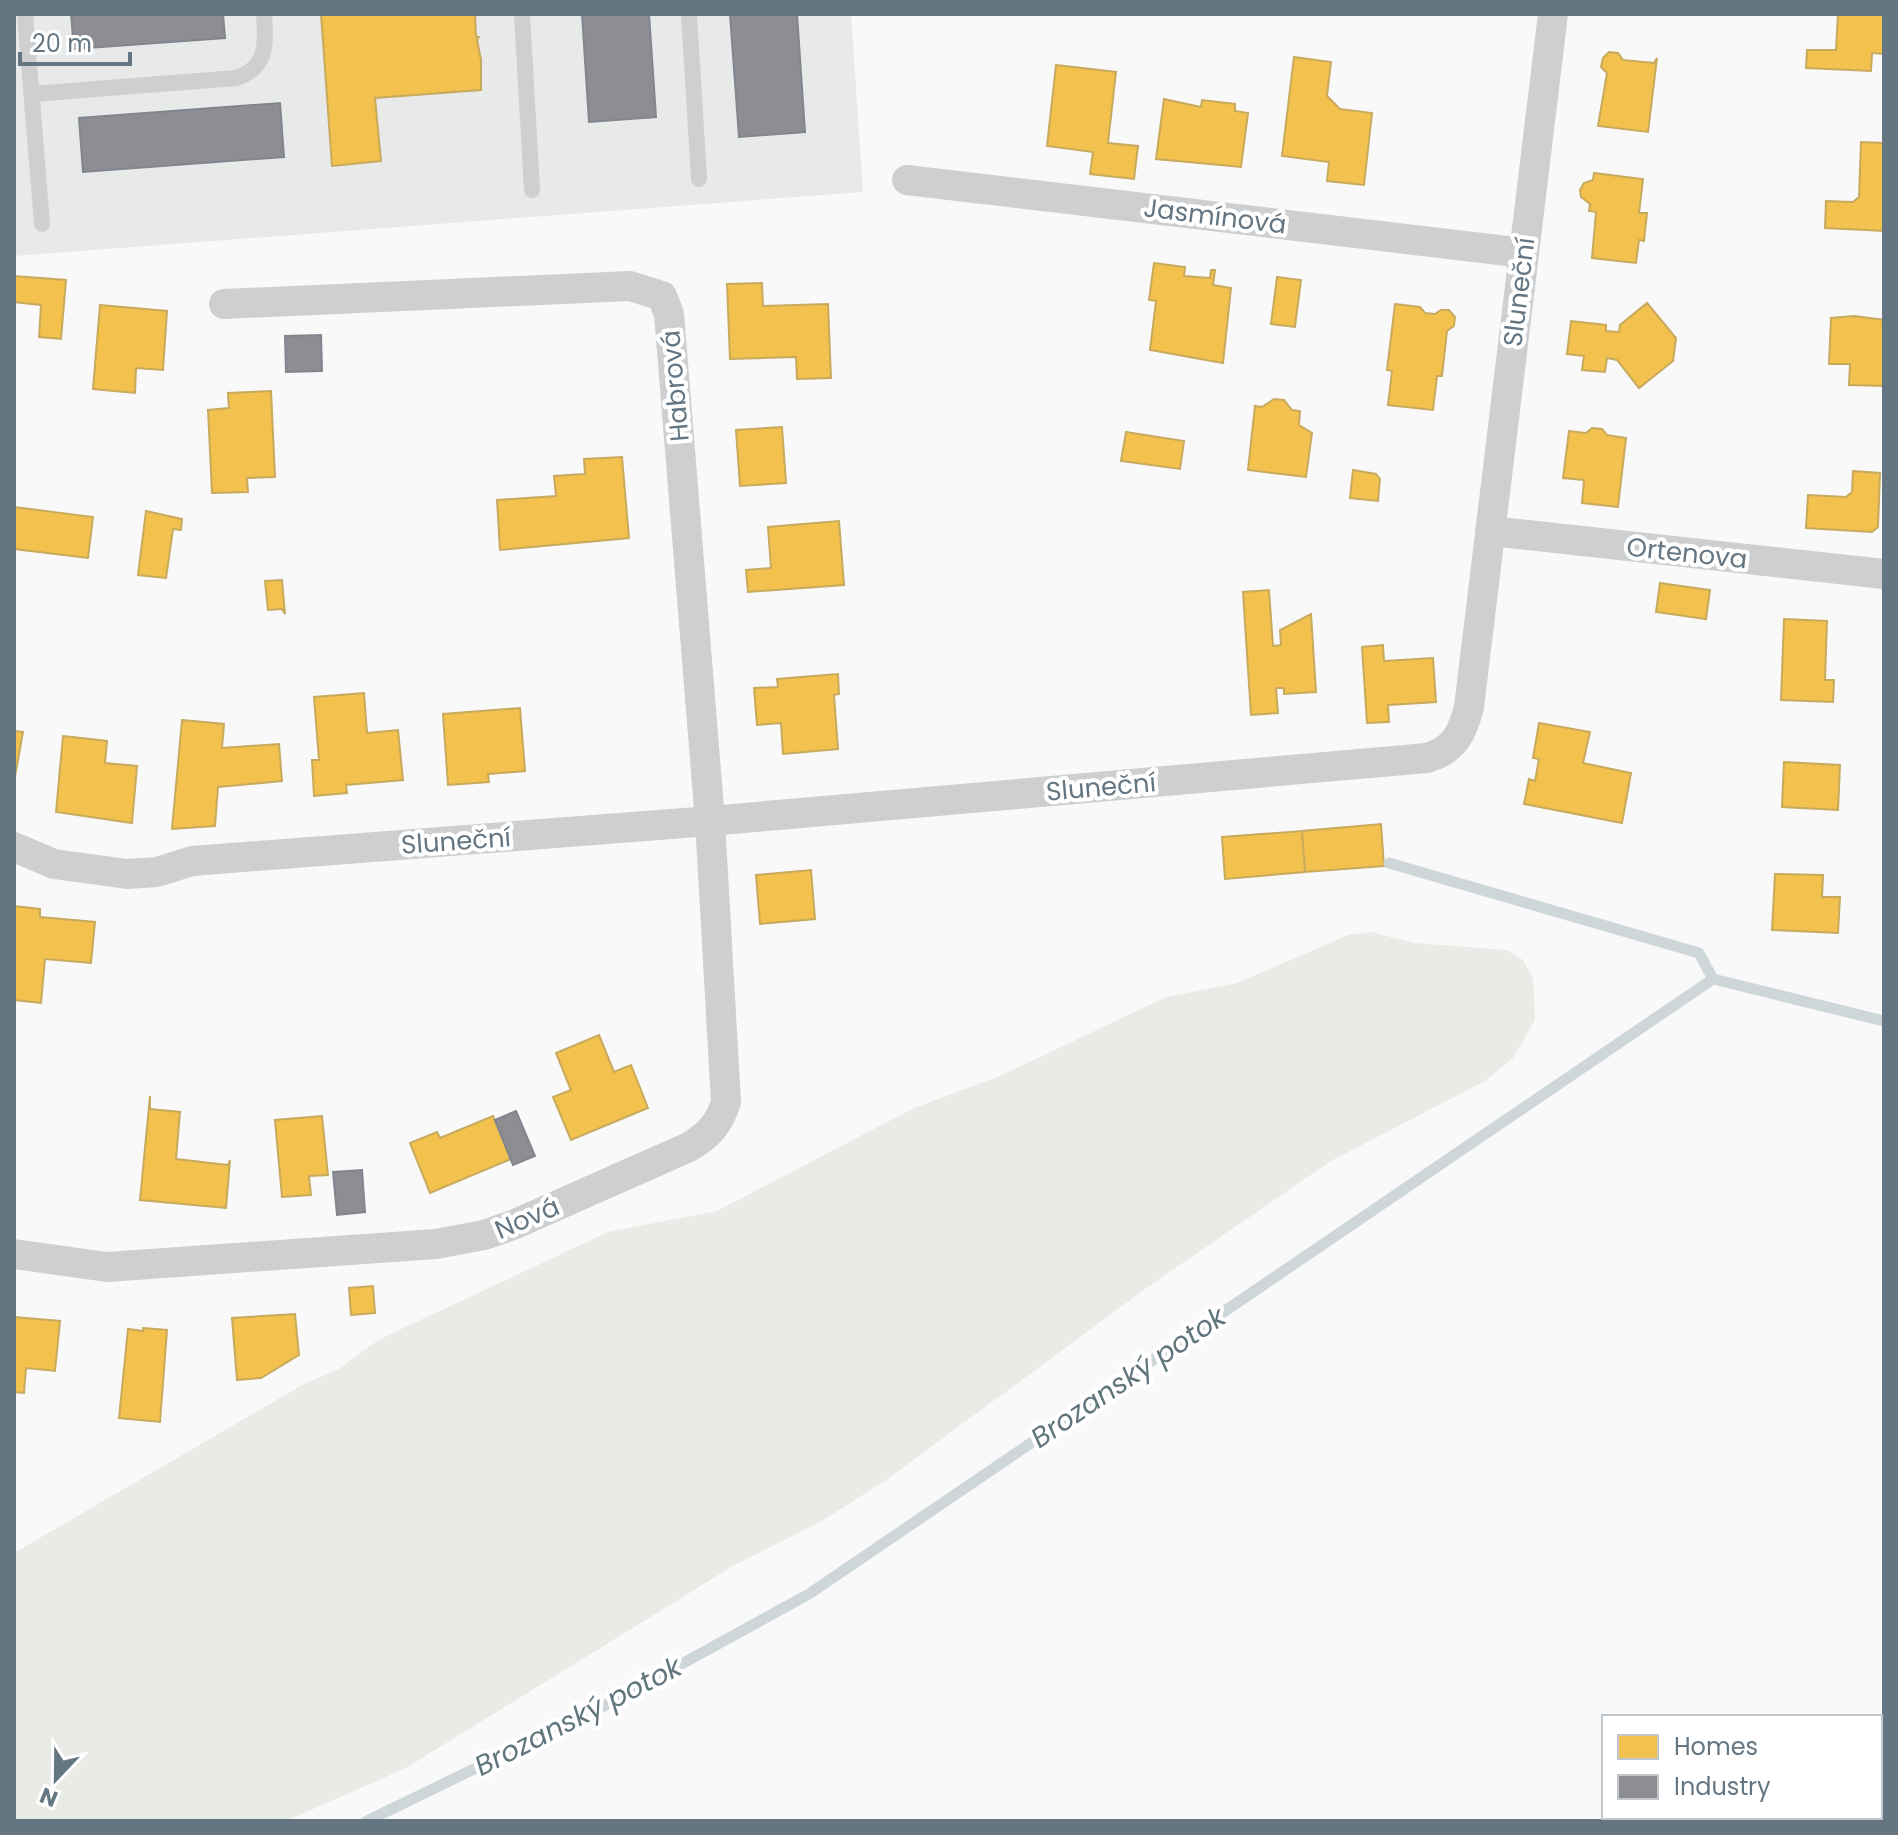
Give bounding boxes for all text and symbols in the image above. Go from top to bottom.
scale bar [20,16,130,66]
text: 20 m [32,27,92,60]
street label: Jasmínová [1142,189,1288,243]
street label: Sluneční [1494,235,1544,349]
street label: Habrová [652,329,698,443]
street label: Ortenova [1625,529,1749,577]
street label: Sluneční [1045,764,1157,810]
street label: Sluneční [400,819,512,863]
street label: Nová [489,1188,565,1248]
water label: Brozanský potok [1023,1297,1235,1457]
water label: Brozanský potok [468,1647,690,1785]
legend [1602,1715,1882,1819]
text: Homes [1674,1730,1758,1763]
north arrow [16,1739,96,1819]
text: Industry [1674,1770,1771,1803]
text: N [35,1780,62,1815]

